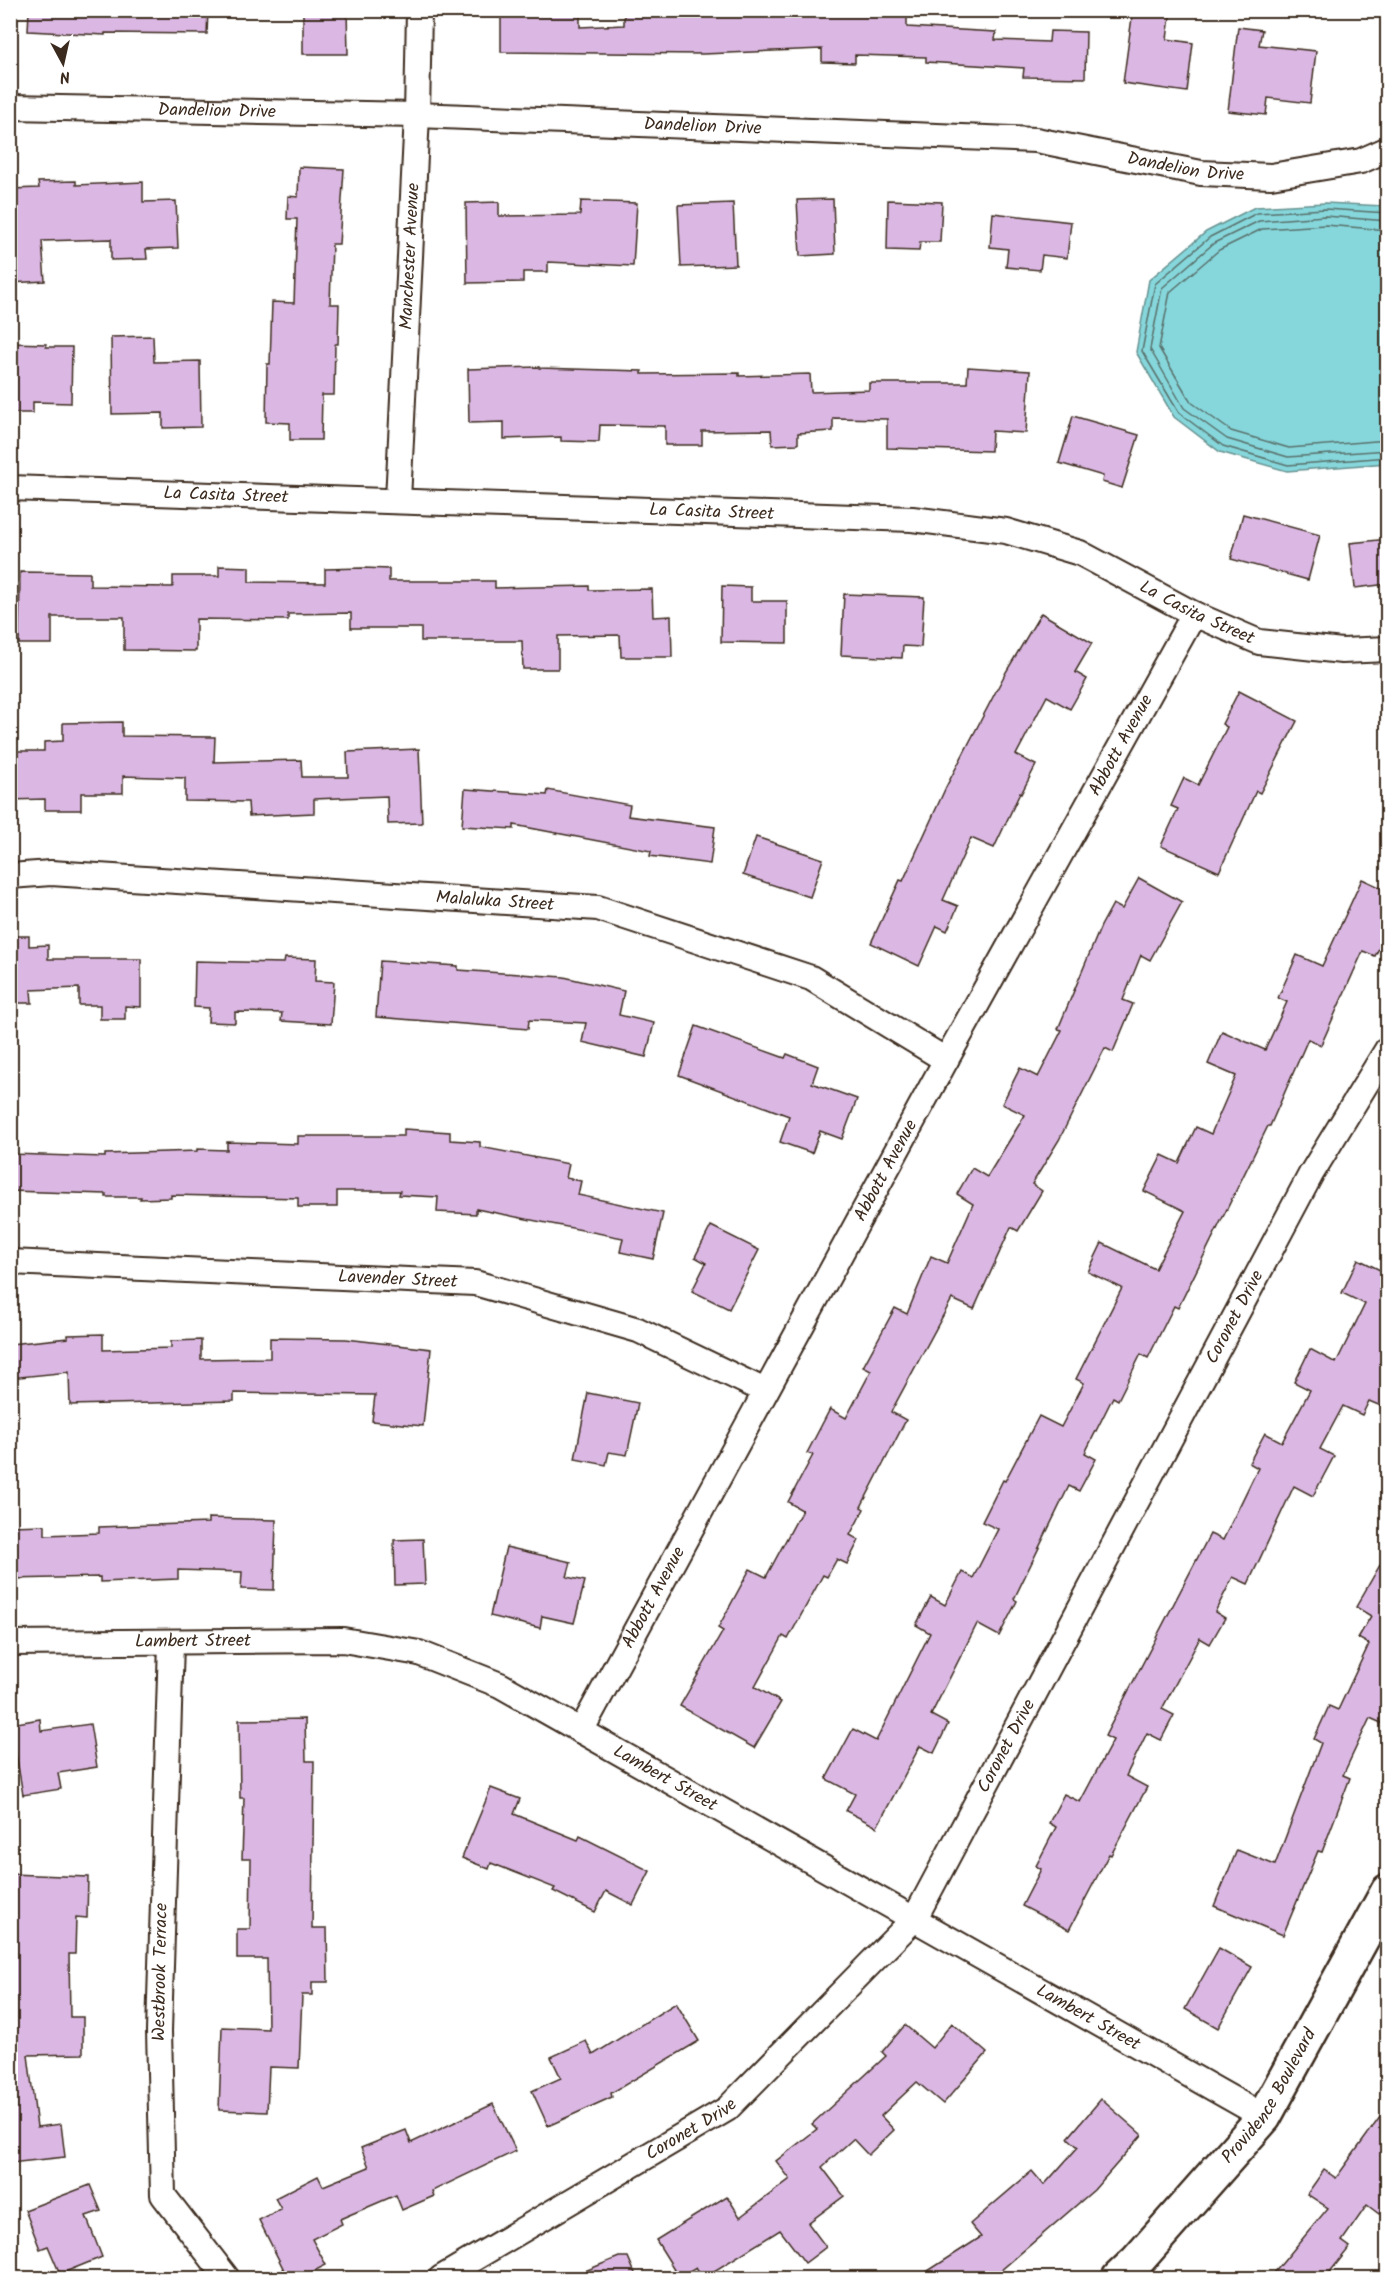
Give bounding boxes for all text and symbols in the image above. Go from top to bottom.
north arrow [33,33,93,93]
text: N [58,63,72,89]
street label: Dandelion Drive [158,95,276,127]
street label: Dandelion Drive [643,110,762,143]
street label: Dandelion Drive [1125,144,1245,189]
street label: Manchester Avenue [392,182,428,330]
street label: La Casita Street [163,479,290,512]
street label: La Casita Street [649,495,776,529]
street label: La Casita Street [1134,573,1260,653]
street label: Abbott Avenue [1081,689,1161,801]
street label: Malaluka Street [435,883,556,920]
street label: Abbott Avenue [846,1114,925,1227]
street label: Lavender Street [337,1262,459,1297]
street label: Coronet Drive [1198,1265,1272,1369]
street label: Abbott Avenue [614,1541,693,1654]
street label: Lambert Street [135,1626,252,1656]
street label: Coronet Drive [970,1694,1043,1798]
street label: Lambert Street [608,1737,724,1820]
street label: Westbrook Terrace [145,1903,177,2041]
street label: Lambert Street [1031,1976,1147,2059]
street label: Providence Boulevard [1214,2022,1325,2171]
street label: Coronet Drive [640,2092,744,2169]

